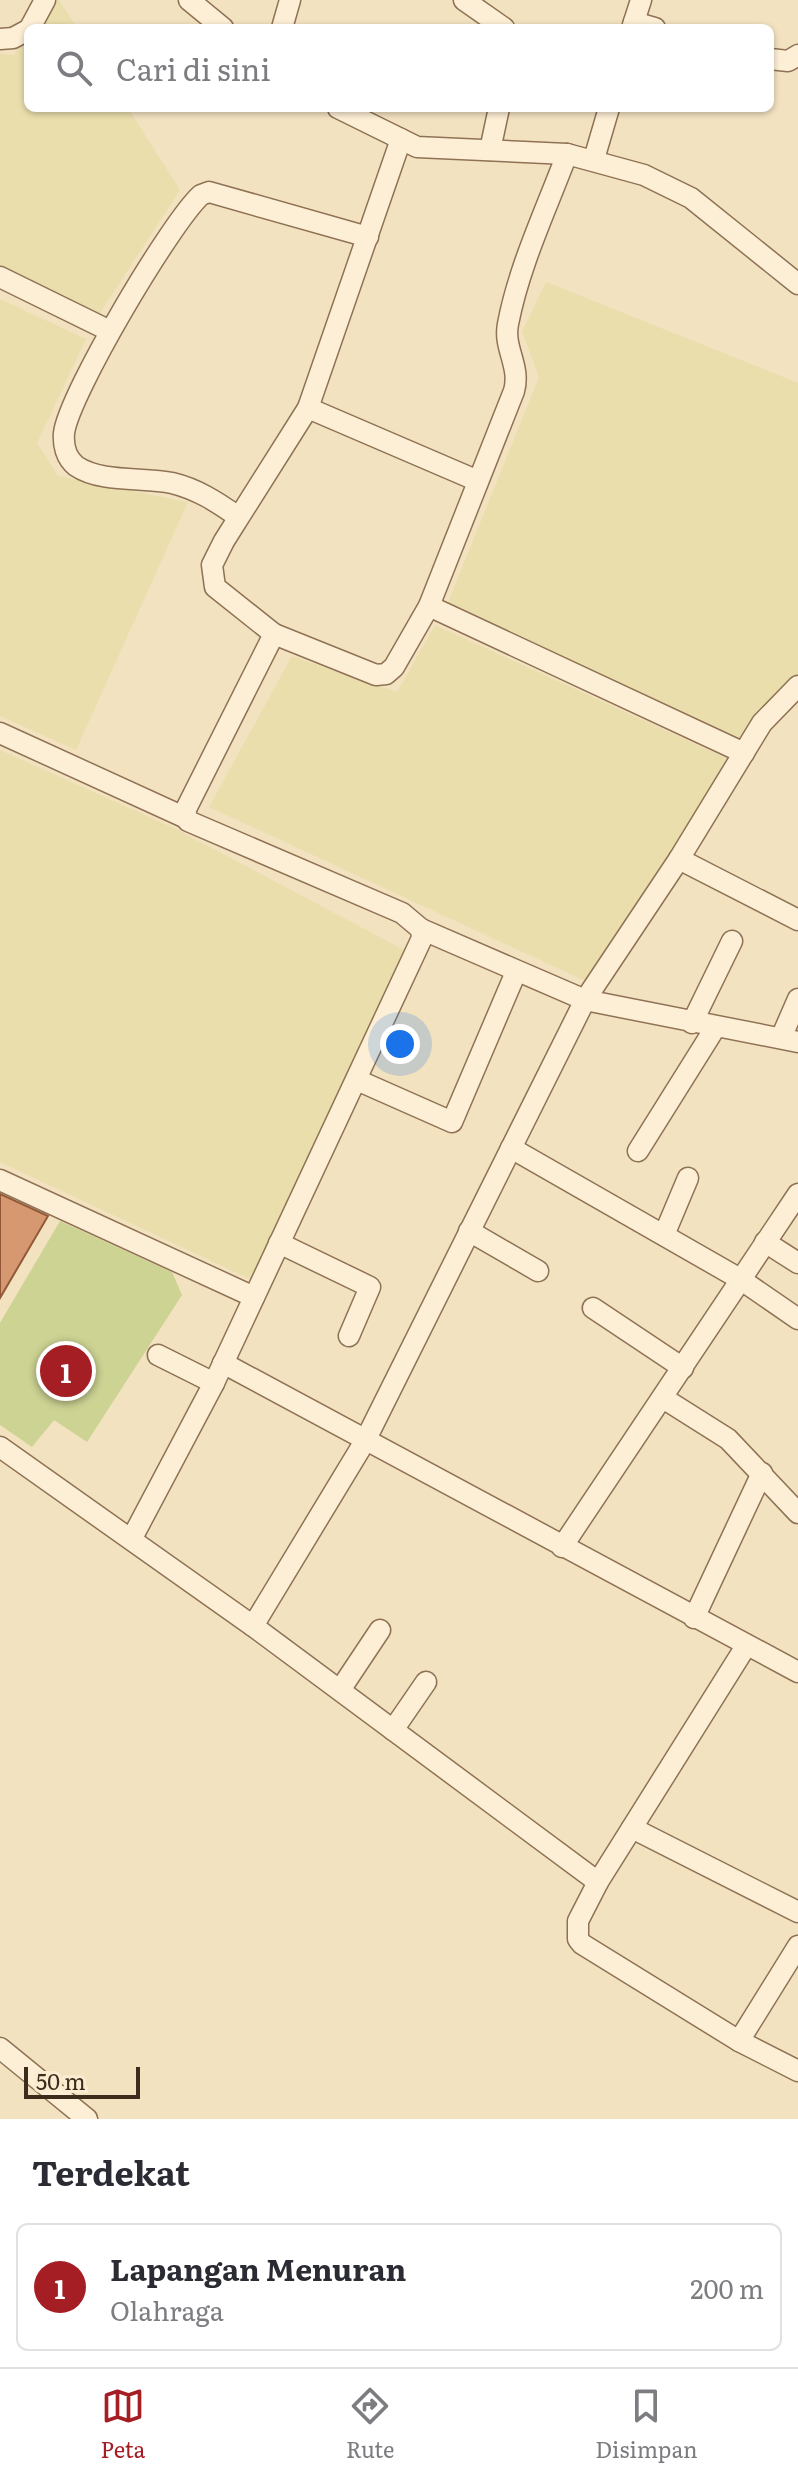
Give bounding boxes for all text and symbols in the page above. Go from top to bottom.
search box [24,24,774,112]
icon: search [52,46,96,90]
text: Cari di sini [116,46,270,90]
your location [380,1024,420,1064]
pin: 1 [40,1341,92,1401]
scale bar [24,2063,140,2099]
text: 50 m [36,2064,86,2097]
text: Terdekat [32,2146,190,2196]
text: Lapangan Menuran [110,2246,406,2290]
text: 1 [55,2268,65,2307]
text: 200 m [690,2268,764,2307]
text: Olahraga [110,2290,224,2329]
tab: Peta [100,2384,145,2465]
tab: Rute [346,2384,395,2465]
tab: Disimpan [595,2384,698,2465]

